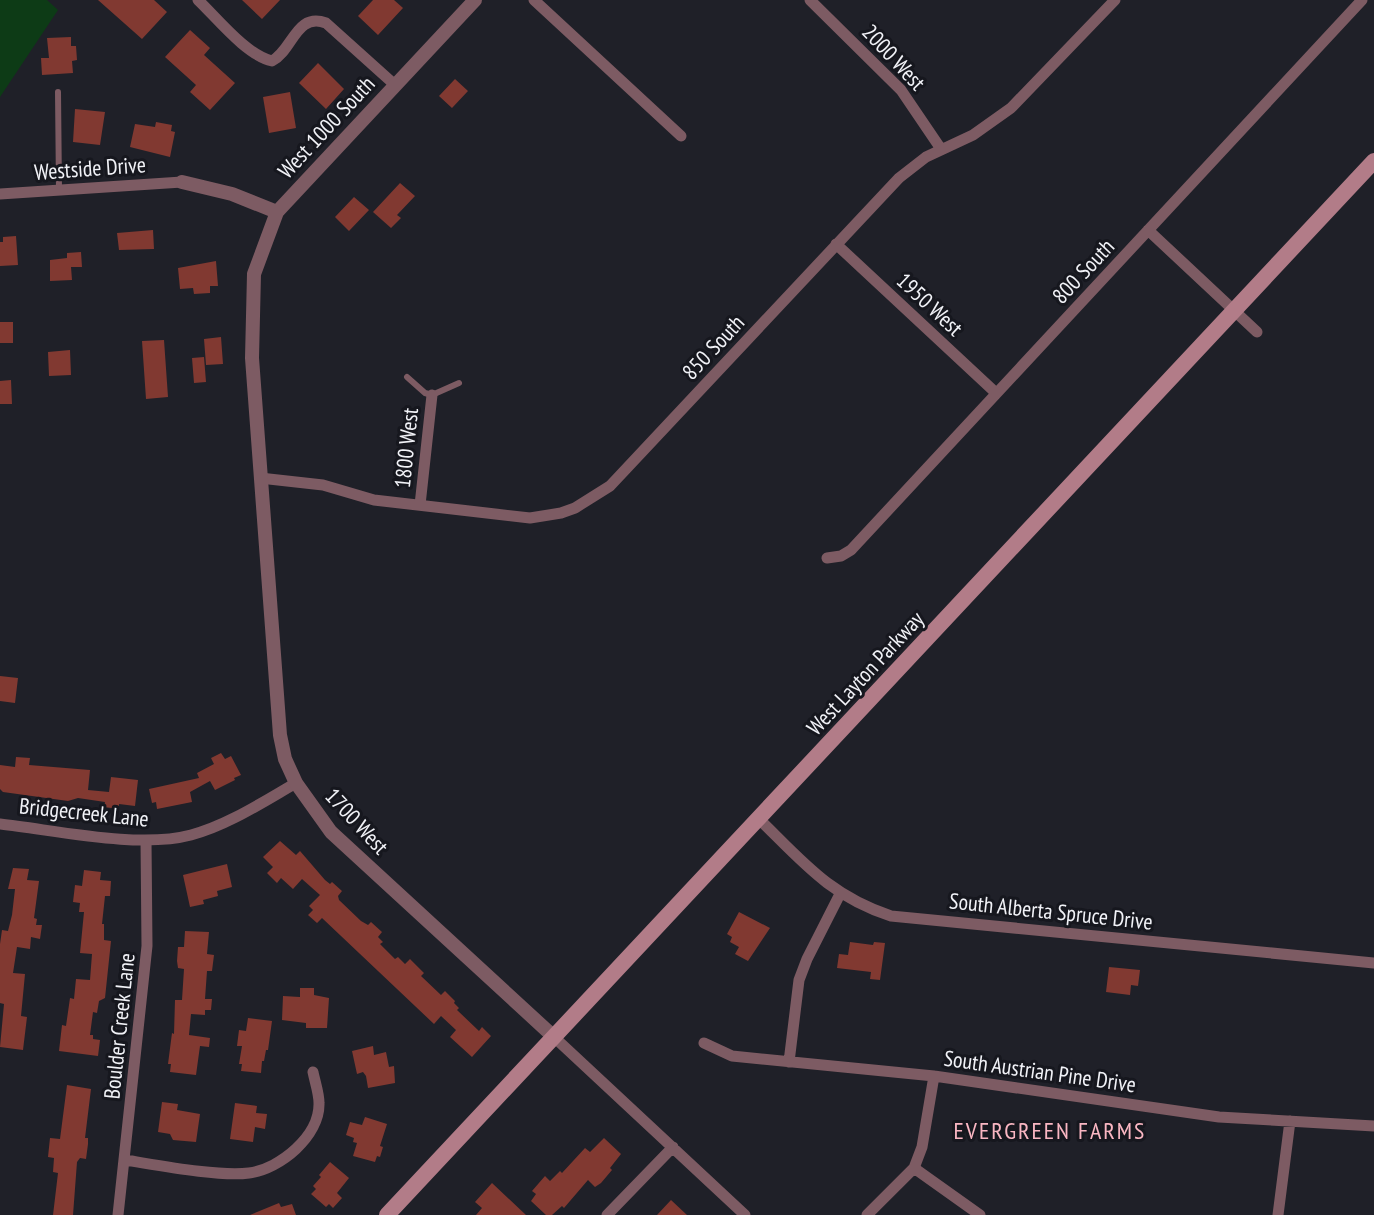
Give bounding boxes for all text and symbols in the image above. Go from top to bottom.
street label: 2000 West [856,18,932,96]
street label: West 1000 South [272,70,380,184]
street label: Westside Drive [33,150,147,186]
street label: 800 South [1046,233,1120,309]
street label: 1950 West [891,266,969,342]
street label: 850 South [676,309,750,385]
street label: 1800 West [388,407,424,489]
street label: West Layton Parkway [800,605,930,741]
street label: 1700 West [319,782,395,860]
street label: Bridgecreek Lane [18,791,150,833]
street label: South Alberta Spruce Drive [948,886,1154,936]
street label: Boulder Creek Lane [97,952,141,1100]
street label: South Austrian Pine Drive [942,1044,1138,1098]
district label: EVERGREEN FARMS [954,1115,1146,1146]

